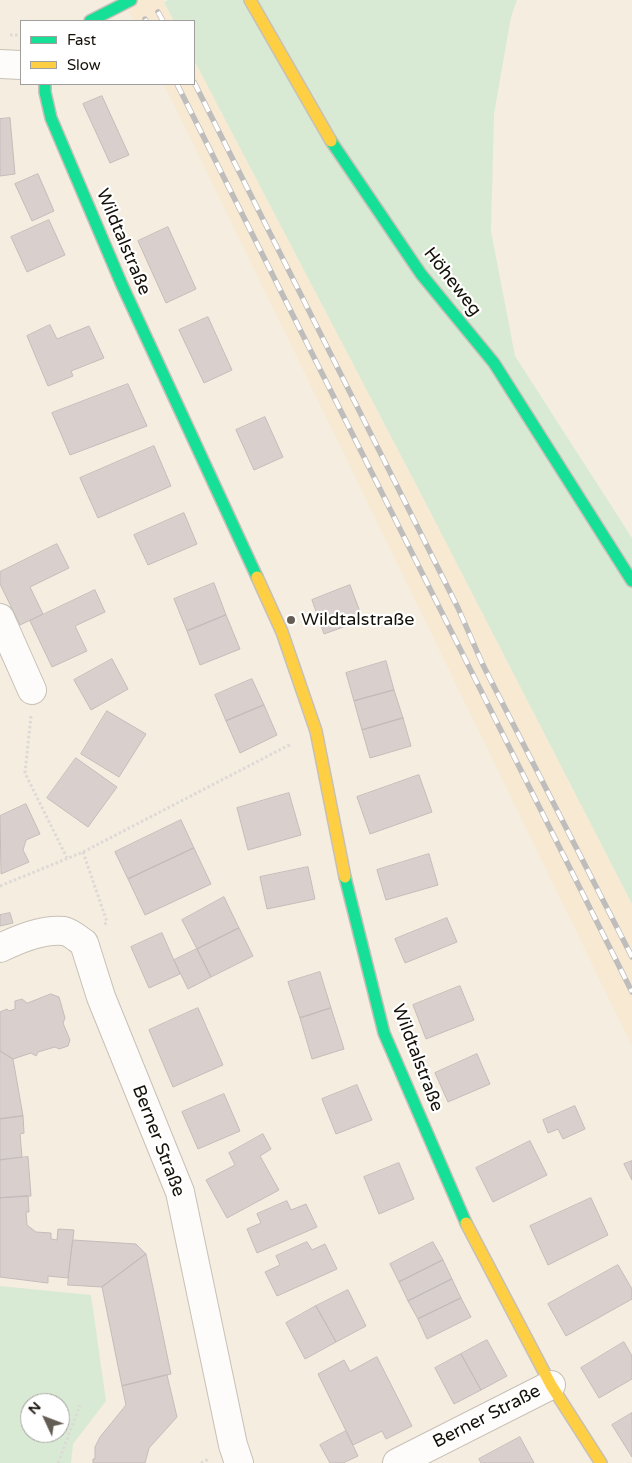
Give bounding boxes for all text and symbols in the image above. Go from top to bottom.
legend [20,20,195,85]
text: Fast [67,31,96,49]
text: Slow [67,56,101,74]
street label: Wildtalstraße [91,186,155,298]
street label: Höheweg [419,243,485,321]
place label: Wildtalstraße [301,609,414,631]
marker: Wildtalstraße [285,614,297,626]
street label: Wildtalstraße [387,1001,447,1115]
street label: Berner Straße [127,1082,189,1200]
street label: Berner Straße [430,1381,544,1453]
north arrow [20,1393,70,1443]
text: N [24,1398,44,1418]

